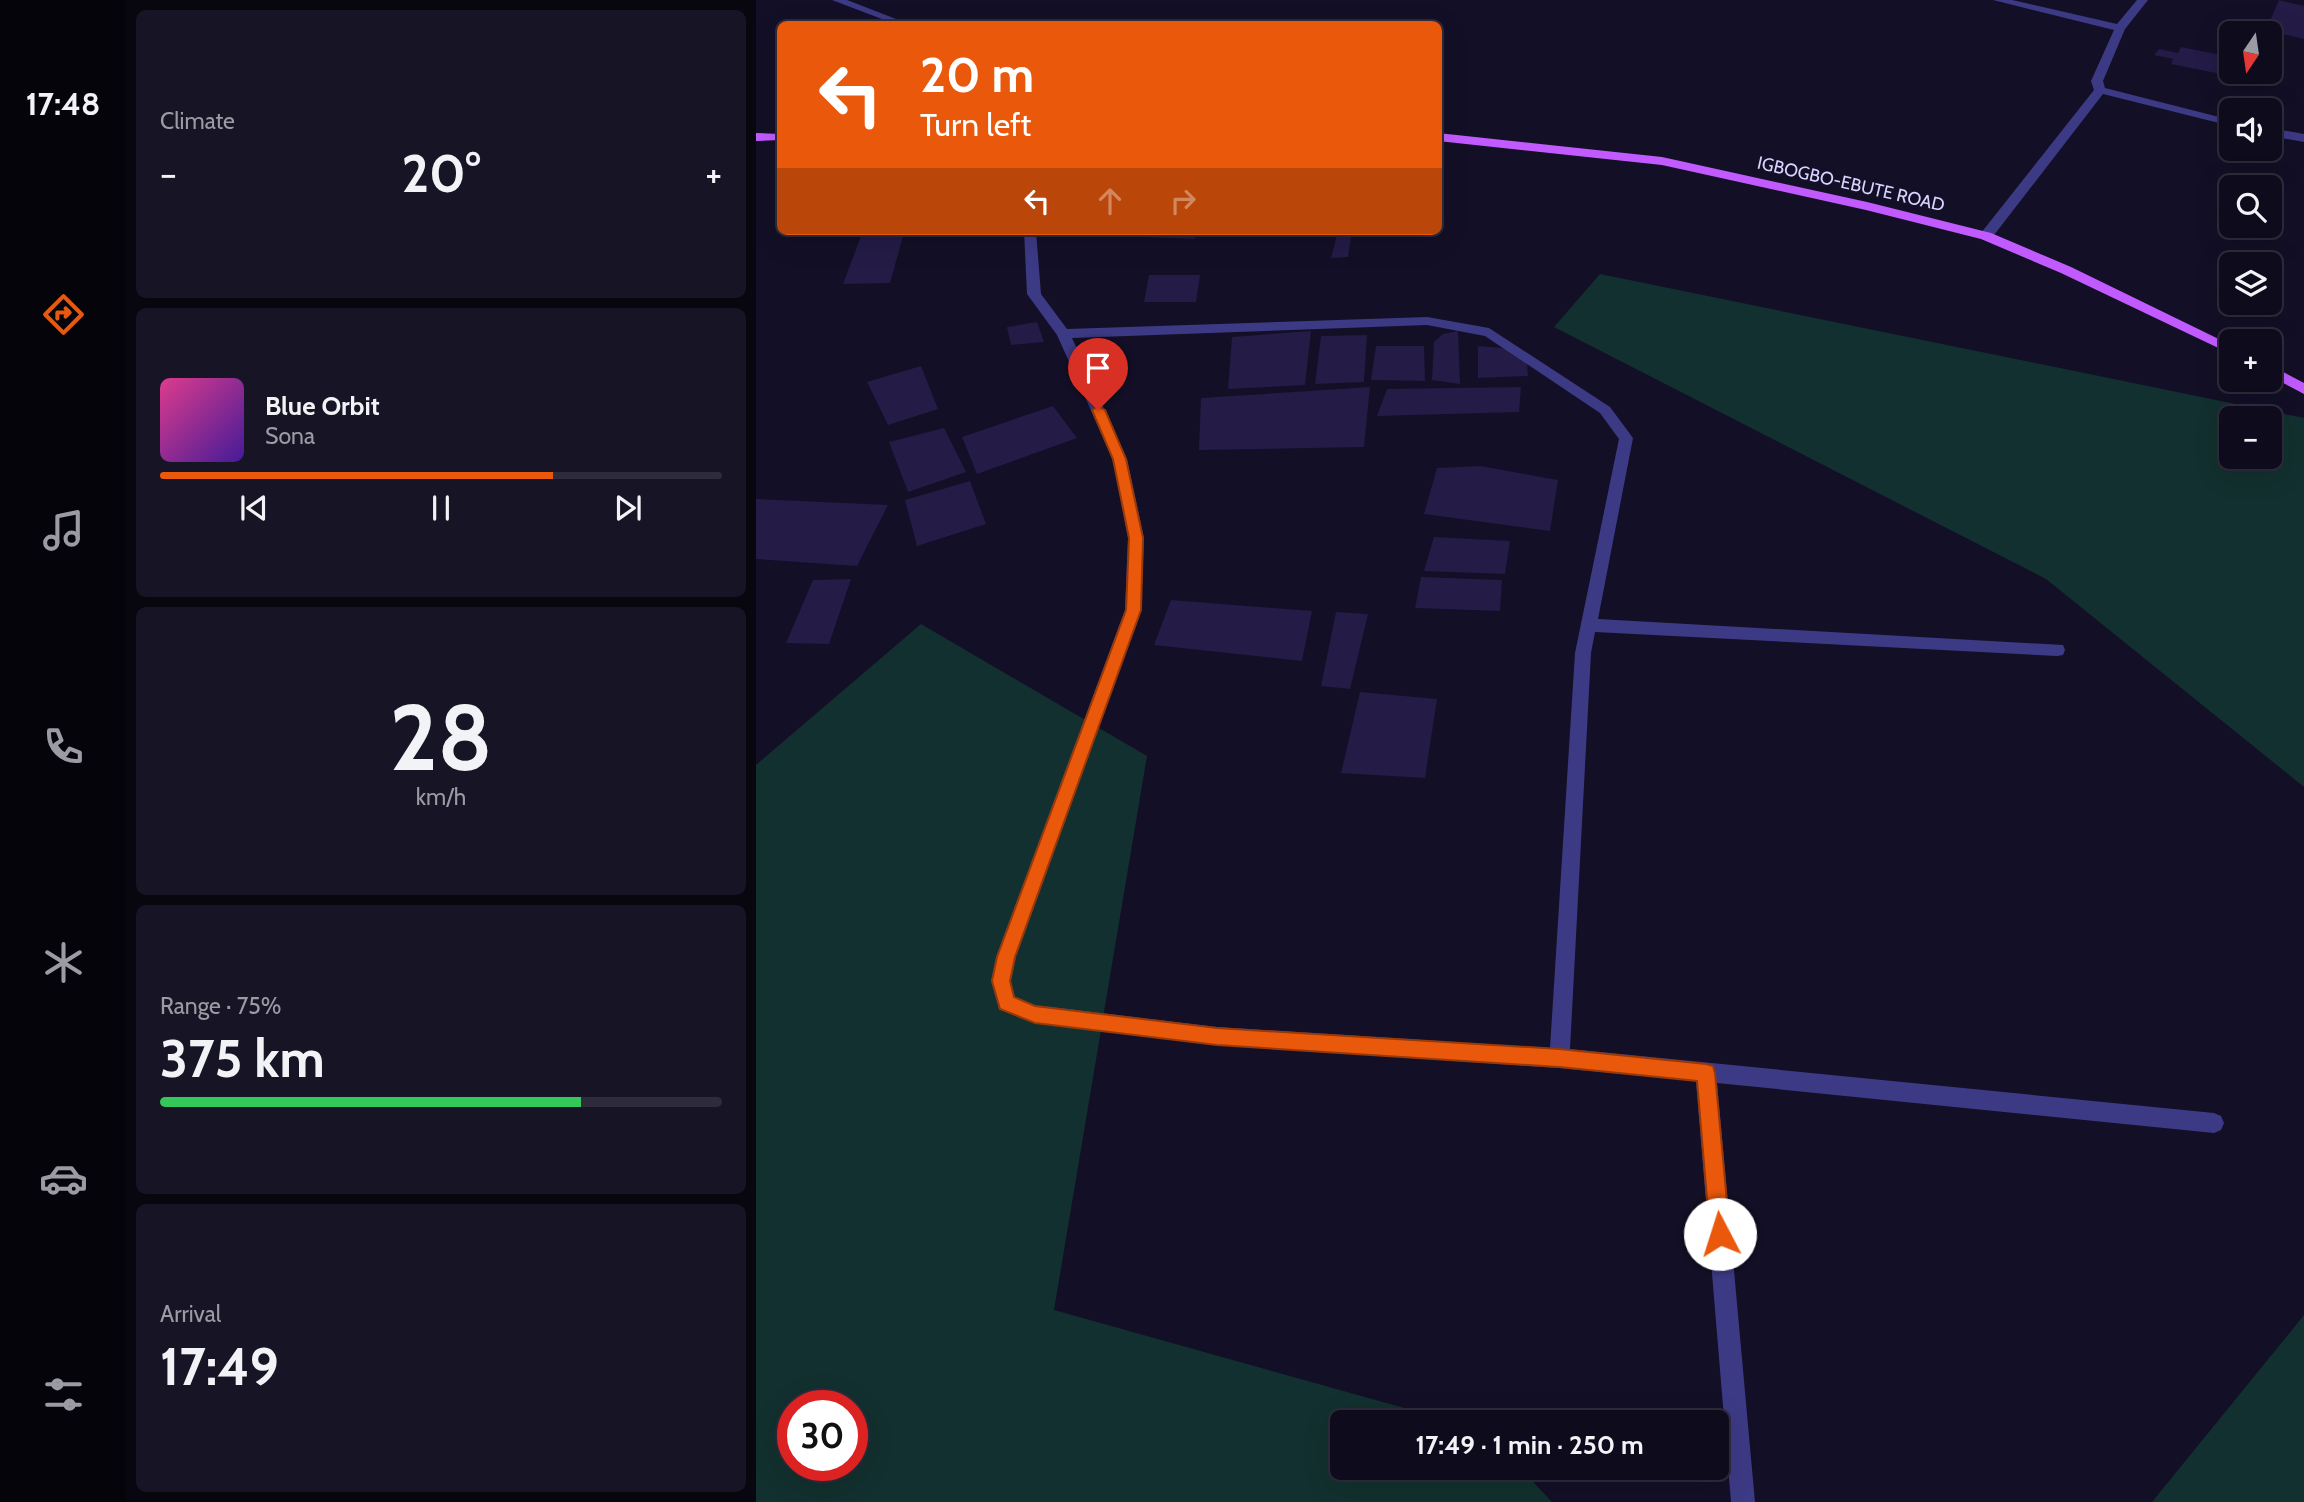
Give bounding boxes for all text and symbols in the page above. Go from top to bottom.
north arrow [2219,21,2282,84]
map controls [2219,21,2282,469]
text: 20 m [920,45,1034,104]
icon: left [805,49,896,140]
text: 17:48 [26,84,100,123]
button: sound [2219,98,2282,161]
text: Turn left [920,105,1031,144]
text: Climate [160,107,235,135]
text: 20° [401,142,481,205]
text: − [160,150,177,197]
text: + [705,150,722,197]
street label: IGBOGBO-EBUTE ROAD [1755,152,1947,216]
button: search [2219,175,2282,238]
icon: left [1018,182,1056,220]
icon: ahead [1091,182,1129,220]
icon: right [1164,182,1202,220]
button: layers [2219,252,2282,315]
icon: directions [39,290,88,339]
button: + [2219,329,2282,392]
pin [1068,338,1128,410]
icon: arrive [1079,349,1117,387]
text: Blue Orbit [265,390,380,422]
button: − [2219,406,2282,469]
text: Sona [265,422,315,450]
icon: previous [235,489,273,527]
icon: pause [422,489,460,527]
icon: next [609,489,647,527]
icon: music [39,506,88,555]
text: 28 [389,682,493,793]
icon: phone [39,722,88,771]
text: km/h [416,783,466,811]
icon: climate [39,938,88,987]
text: Range · 75% [160,992,281,1020]
text: 375 km [160,1027,325,1090]
icon: car [39,1154,88,1203]
position arrow [1683,1197,1757,1271]
text: Arrival [160,1300,221,1328]
text: 17:49 [160,1335,279,1398]
icon: filters [39,1370,88,1419]
speed limit sign: 30 [777,1390,868,1481]
text: 17:49 · 1 min · 250 m [1416,1429,1644,1461]

